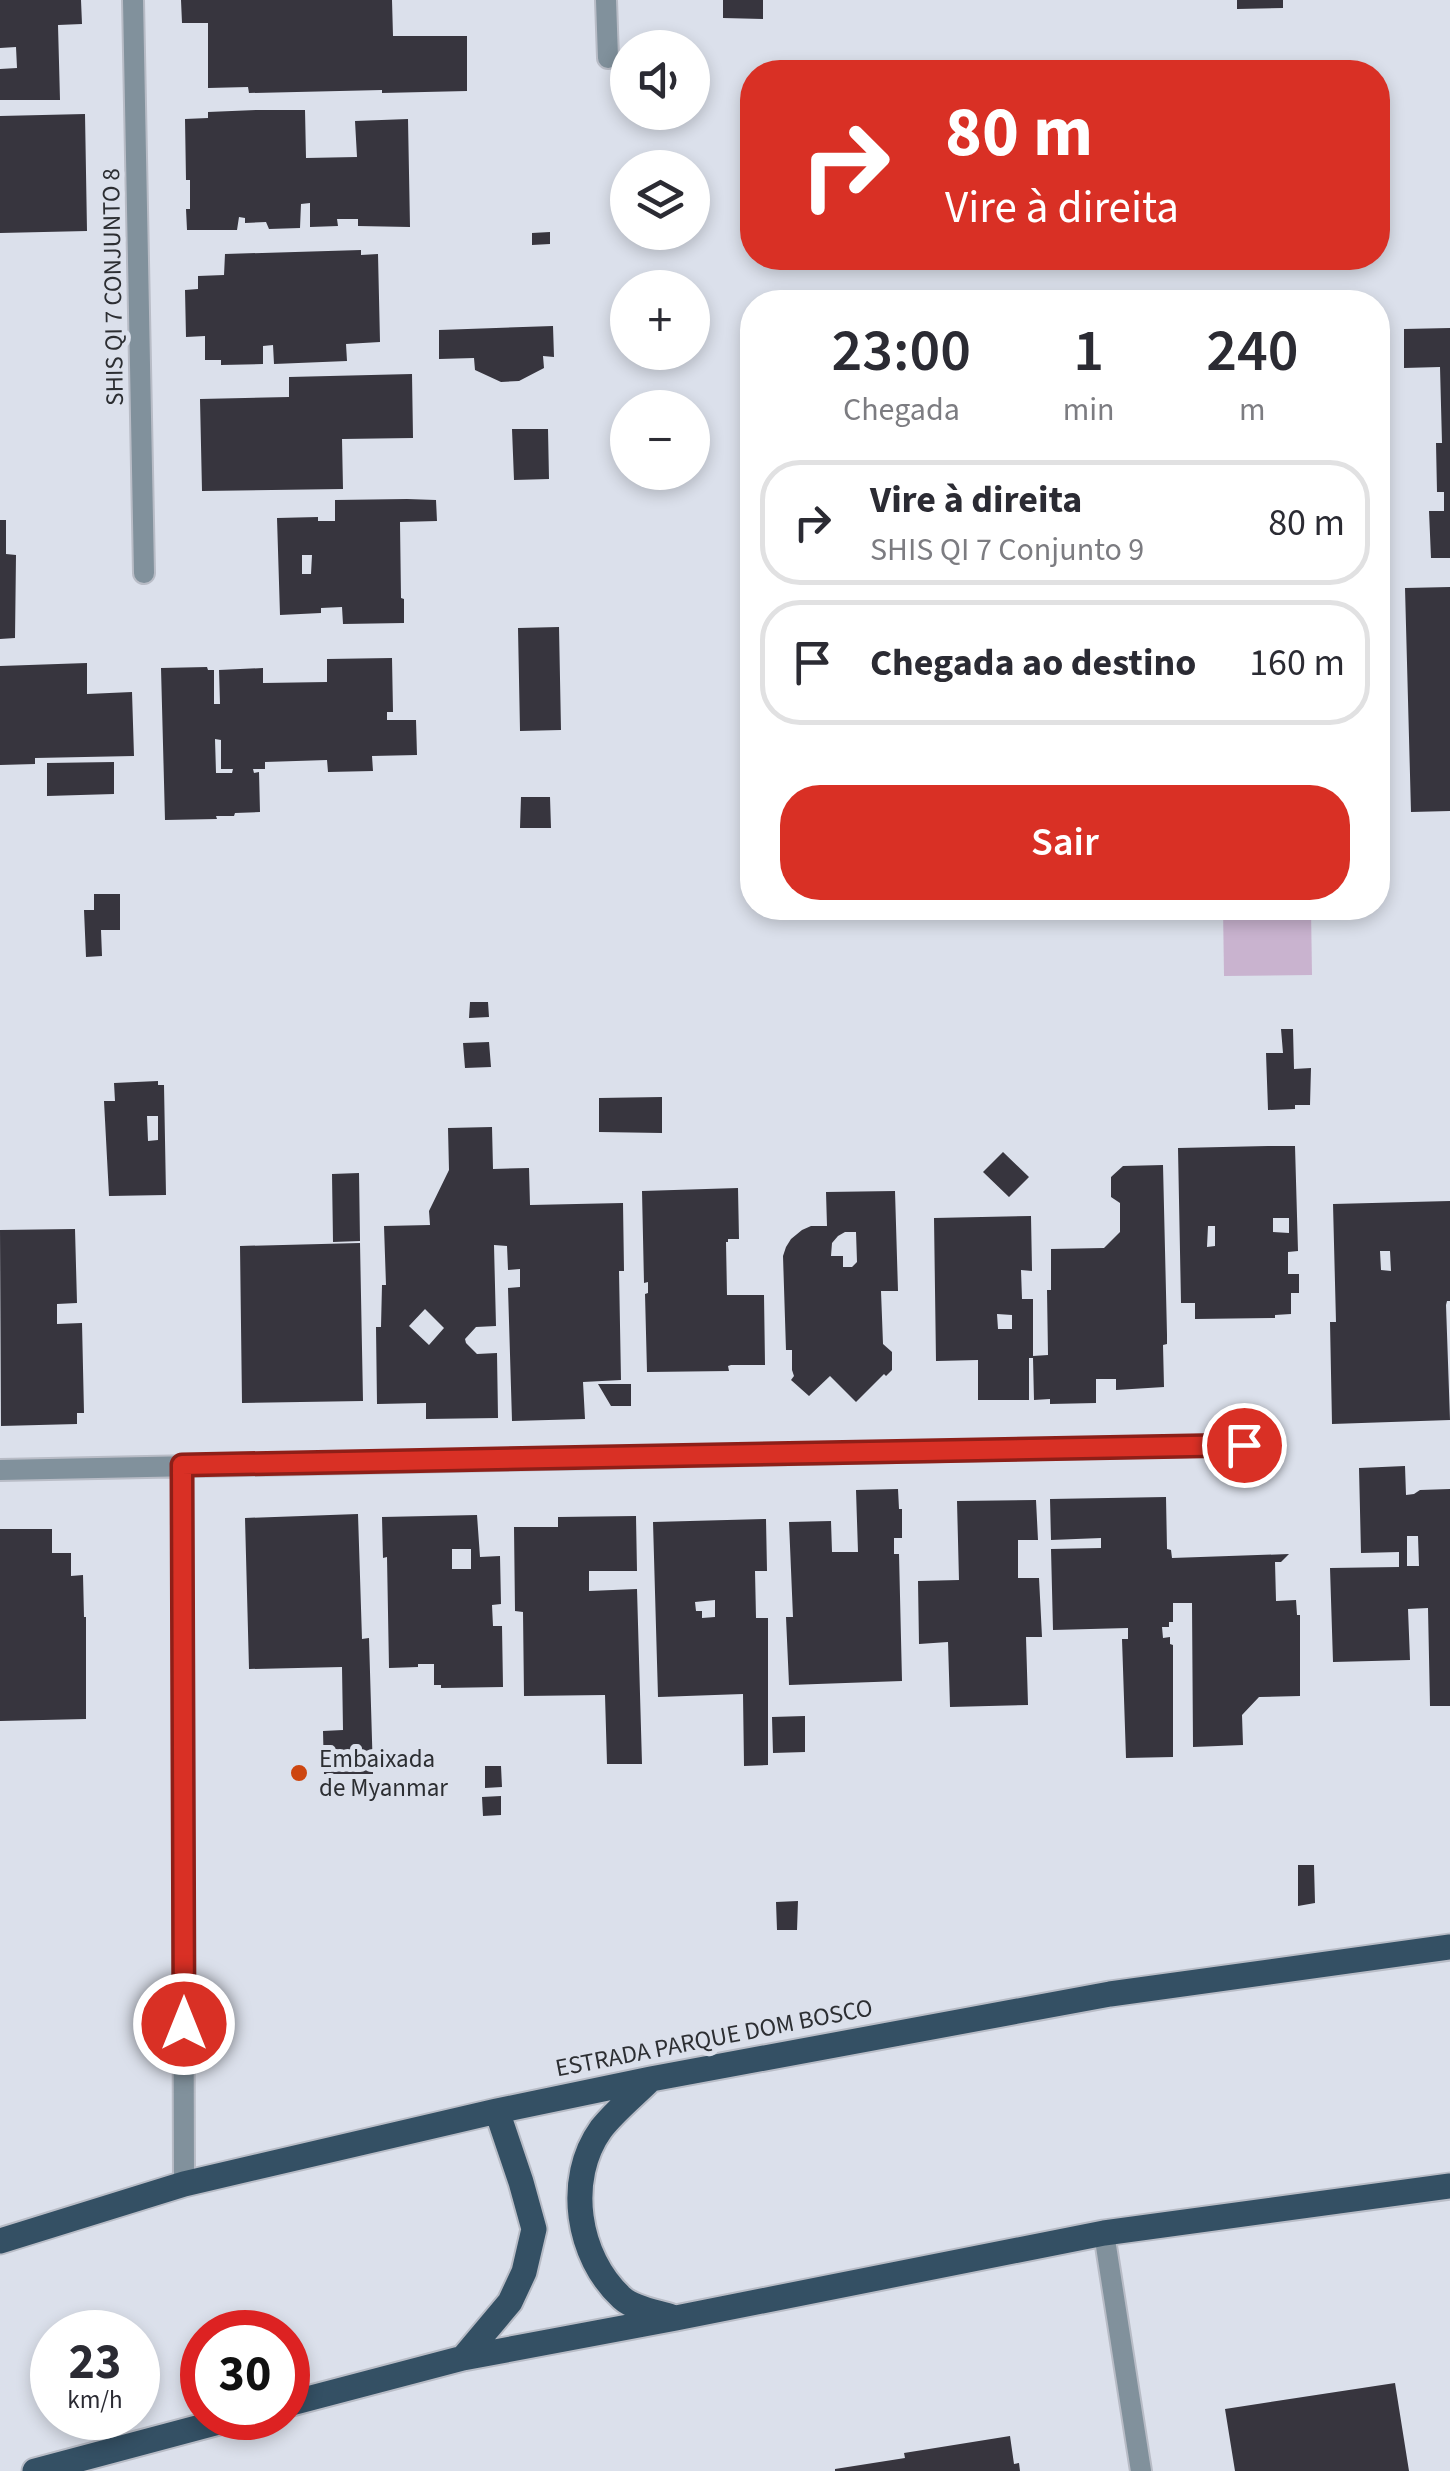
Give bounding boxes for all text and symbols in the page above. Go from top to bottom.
map controls [610,30,710,490]
button: sound [610,30,710,130]
text: 80 m [945,83,1093,183]
icon: right [780,100,910,230]
button: layers [610,150,710,250]
street label: SHIS QI 7 CONJUNTO 8 [93,168,133,406]
text: Vire à direita [945,176,1179,240]
button: + [610,270,710,370]
text: 23:00 [832,309,971,394]
text: 1 [1073,309,1104,394]
text: 240 [1206,309,1298,394]
text: Chegada [843,387,960,433]
text: min [1063,387,1115,433]
text: m [1239,387,1266,433]
button: − [610,390,710,490]
text: Vire à direita [870,473,1082,527]
icon: right [785,495,840,550]
text: 80 m [1268,496,1345,550]
text: SHIS QI 7 Conjunto 9 [870,527,1144,573]
icon: arrive [785,635,840,690]
text: Chegada ao destino [870,636,1196,690]
text: 160 m [1249,636,1345,690]
button: Sair [780,785,1350,900]
pin [1202,1403,1287,1488]
icon: arrive [1217,1418,1272,1473]
place label: Embaixada de Myanmar [319,1741,448,1806]
marker: Embaixada de Myanmar [288,1762,310,1784]
position arrow [132,1972,236,2076]
street label: ESTRADA PARQUE DOM BOSCO [552,1990,876,2086]
speed limit sign: 30 [180,2310,310,2440]
text: 23 [69,2327,121,2398]
text: km/h [67,2382,123,2418]

